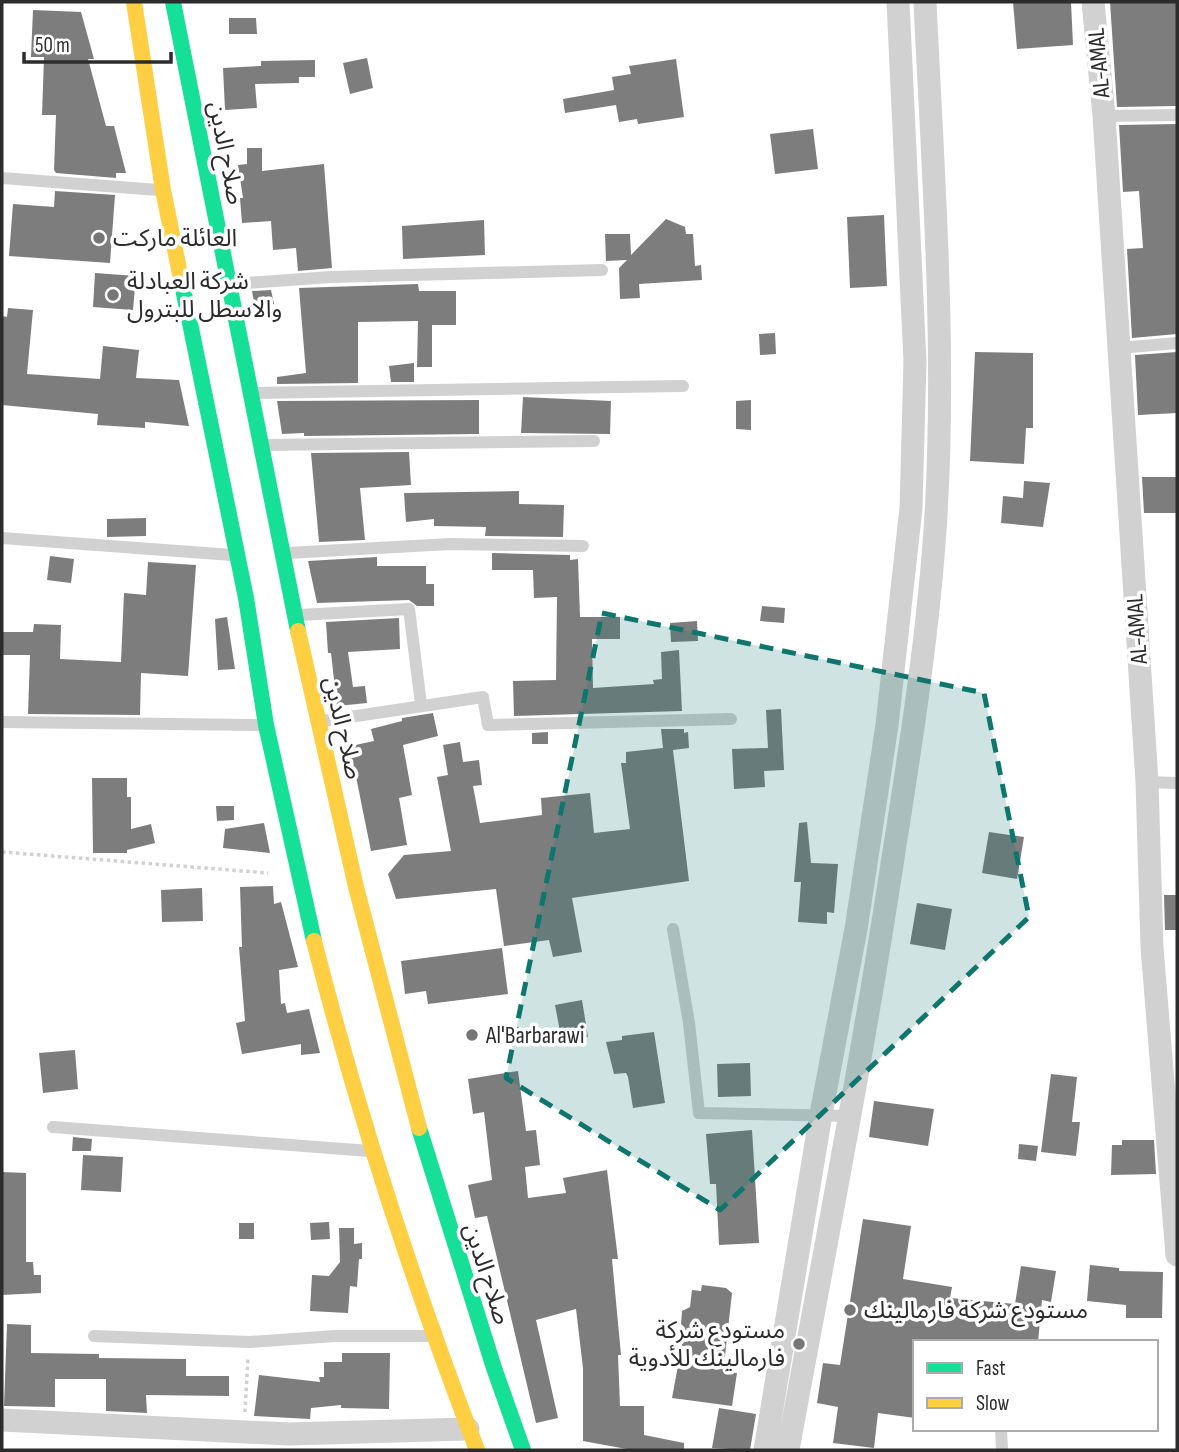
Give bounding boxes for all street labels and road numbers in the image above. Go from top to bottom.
street label: AL-AMAL [1081,27,1117,100]
street label: صلاح الدين [200,99,250,207]
street label: AL-AMAL [1120,593,1154,666]
street label: صلاح الدين [315,674,369,783]
street label: صلاح الدين [455,1220,517,1329]

